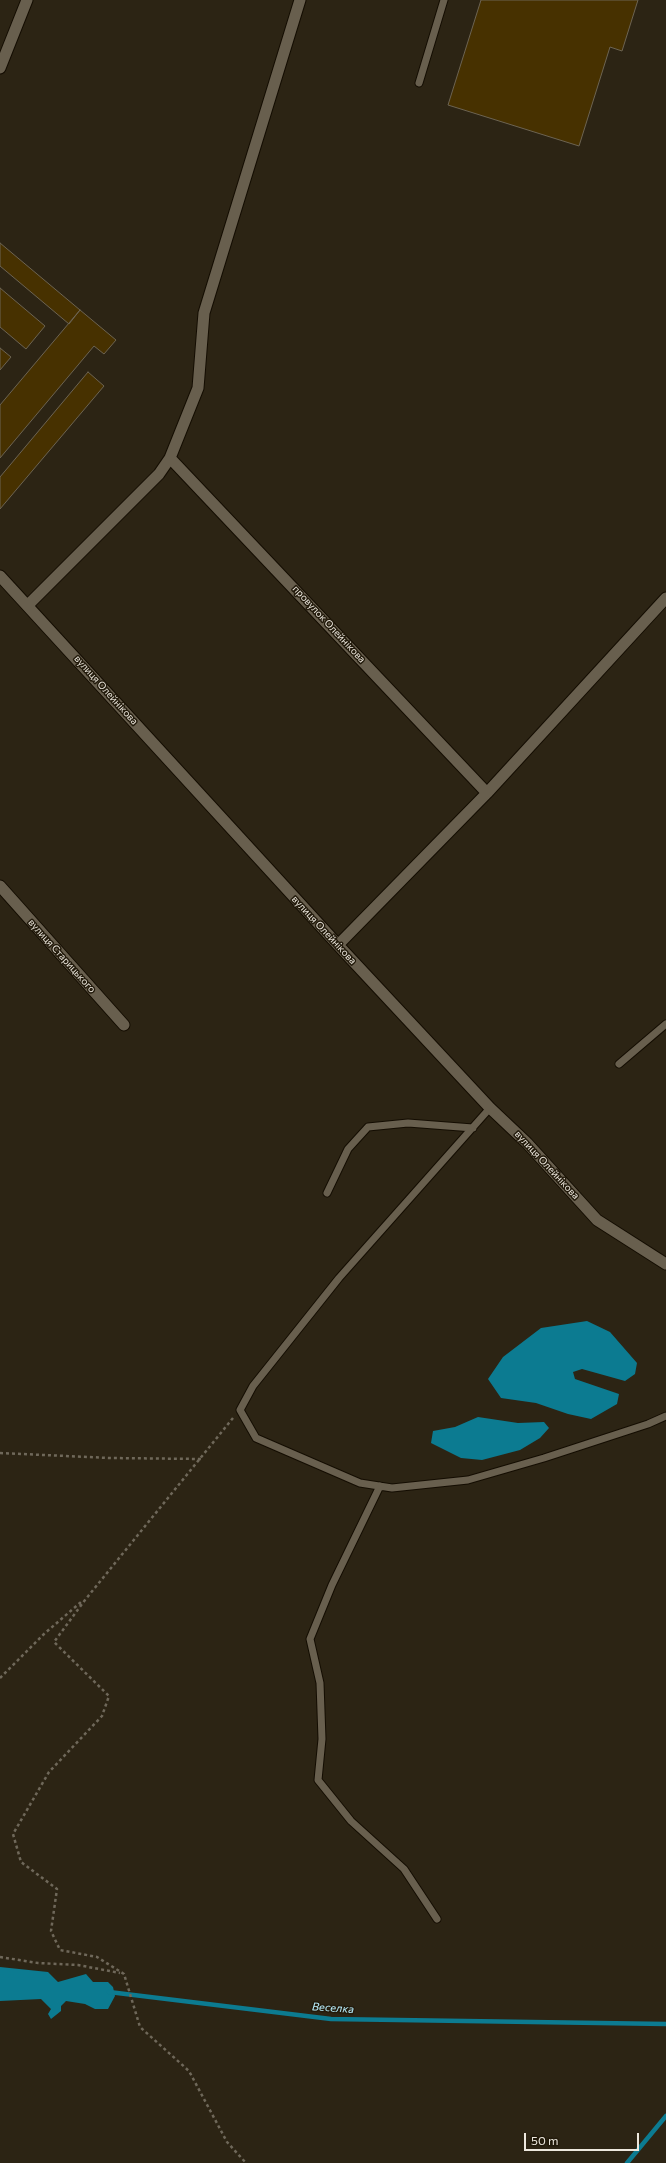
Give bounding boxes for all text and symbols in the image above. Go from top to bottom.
street label: провулок Олейнікова [290,583,368,665]
street label: вулиця Олейнікова [72,653,140,727]
street label: вулиця Олейнікова [289,893,359,967]
street label: вулиця Старицького [26,917,98,995]
street label: вулиця Олейнікова [512,1128,582,1202]
water label: Веселка [312,2000,354,2016]
scale bar [526,2125,641,2151]
text: 50 m [531,2133,559,2147]

